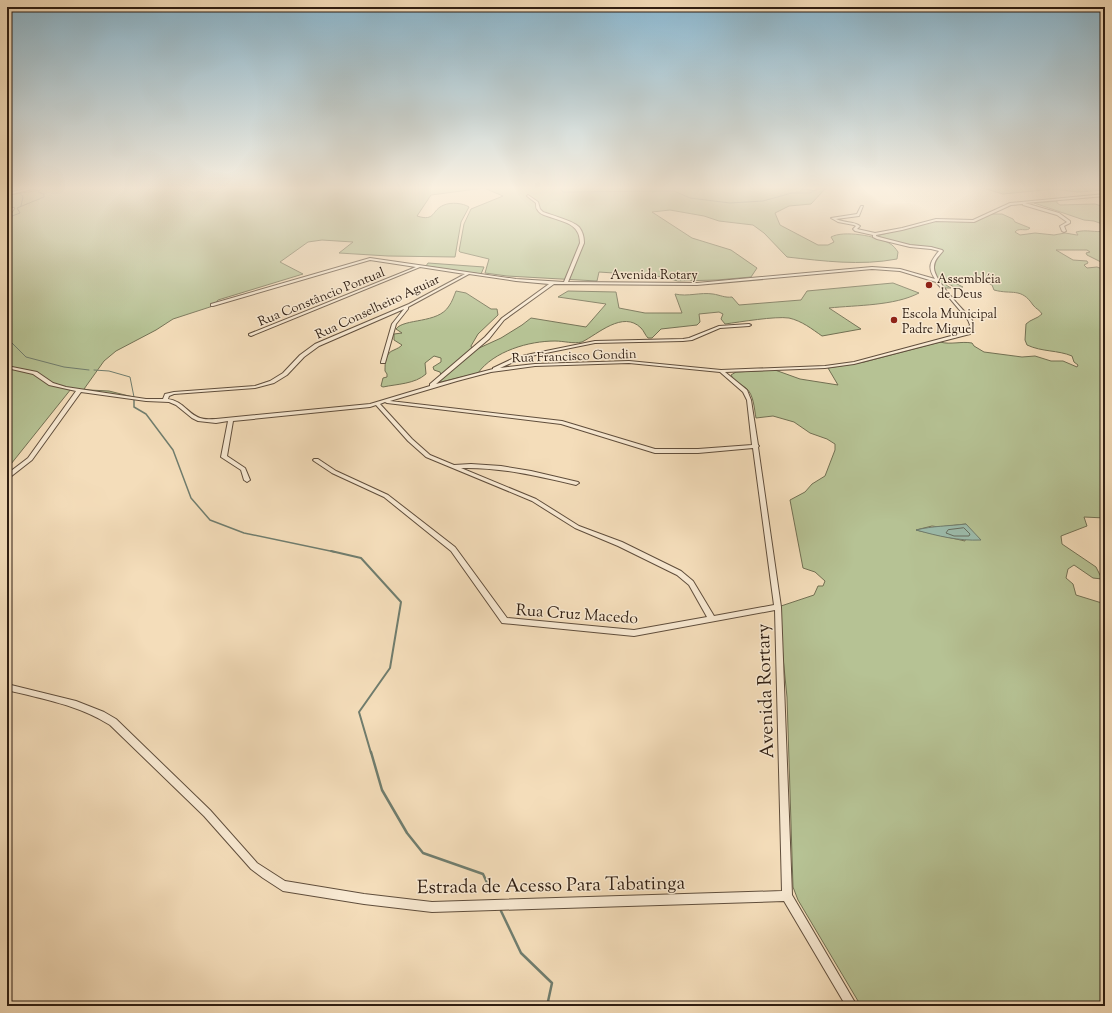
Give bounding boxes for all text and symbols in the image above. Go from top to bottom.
street label: Rua Constâncio Pontual [256,264,388,332]
street label: Avenida Rotary [610,267,698,285]
street label: Rua Conselheiro Aguiar [313,271,443,345]
place label: Assembléia de Deus [937,271,1001,304]
marker: Assembléia de Deus [924,280,934,290]
place label: Escola Municipal Padre Miguel [902,306,998,339]
marker: Escola Municipal Padre Miguel [889,315,899,325]
street label: Rua Francisco Gondin [511,346,637,368]
street label: Rua Cruz Macedo [515,600,639,631]
street label: Avenida Rortary [751,622,782,759]
street label: Estrada de Acesso Para Tabatinga [417,871,686,902]

